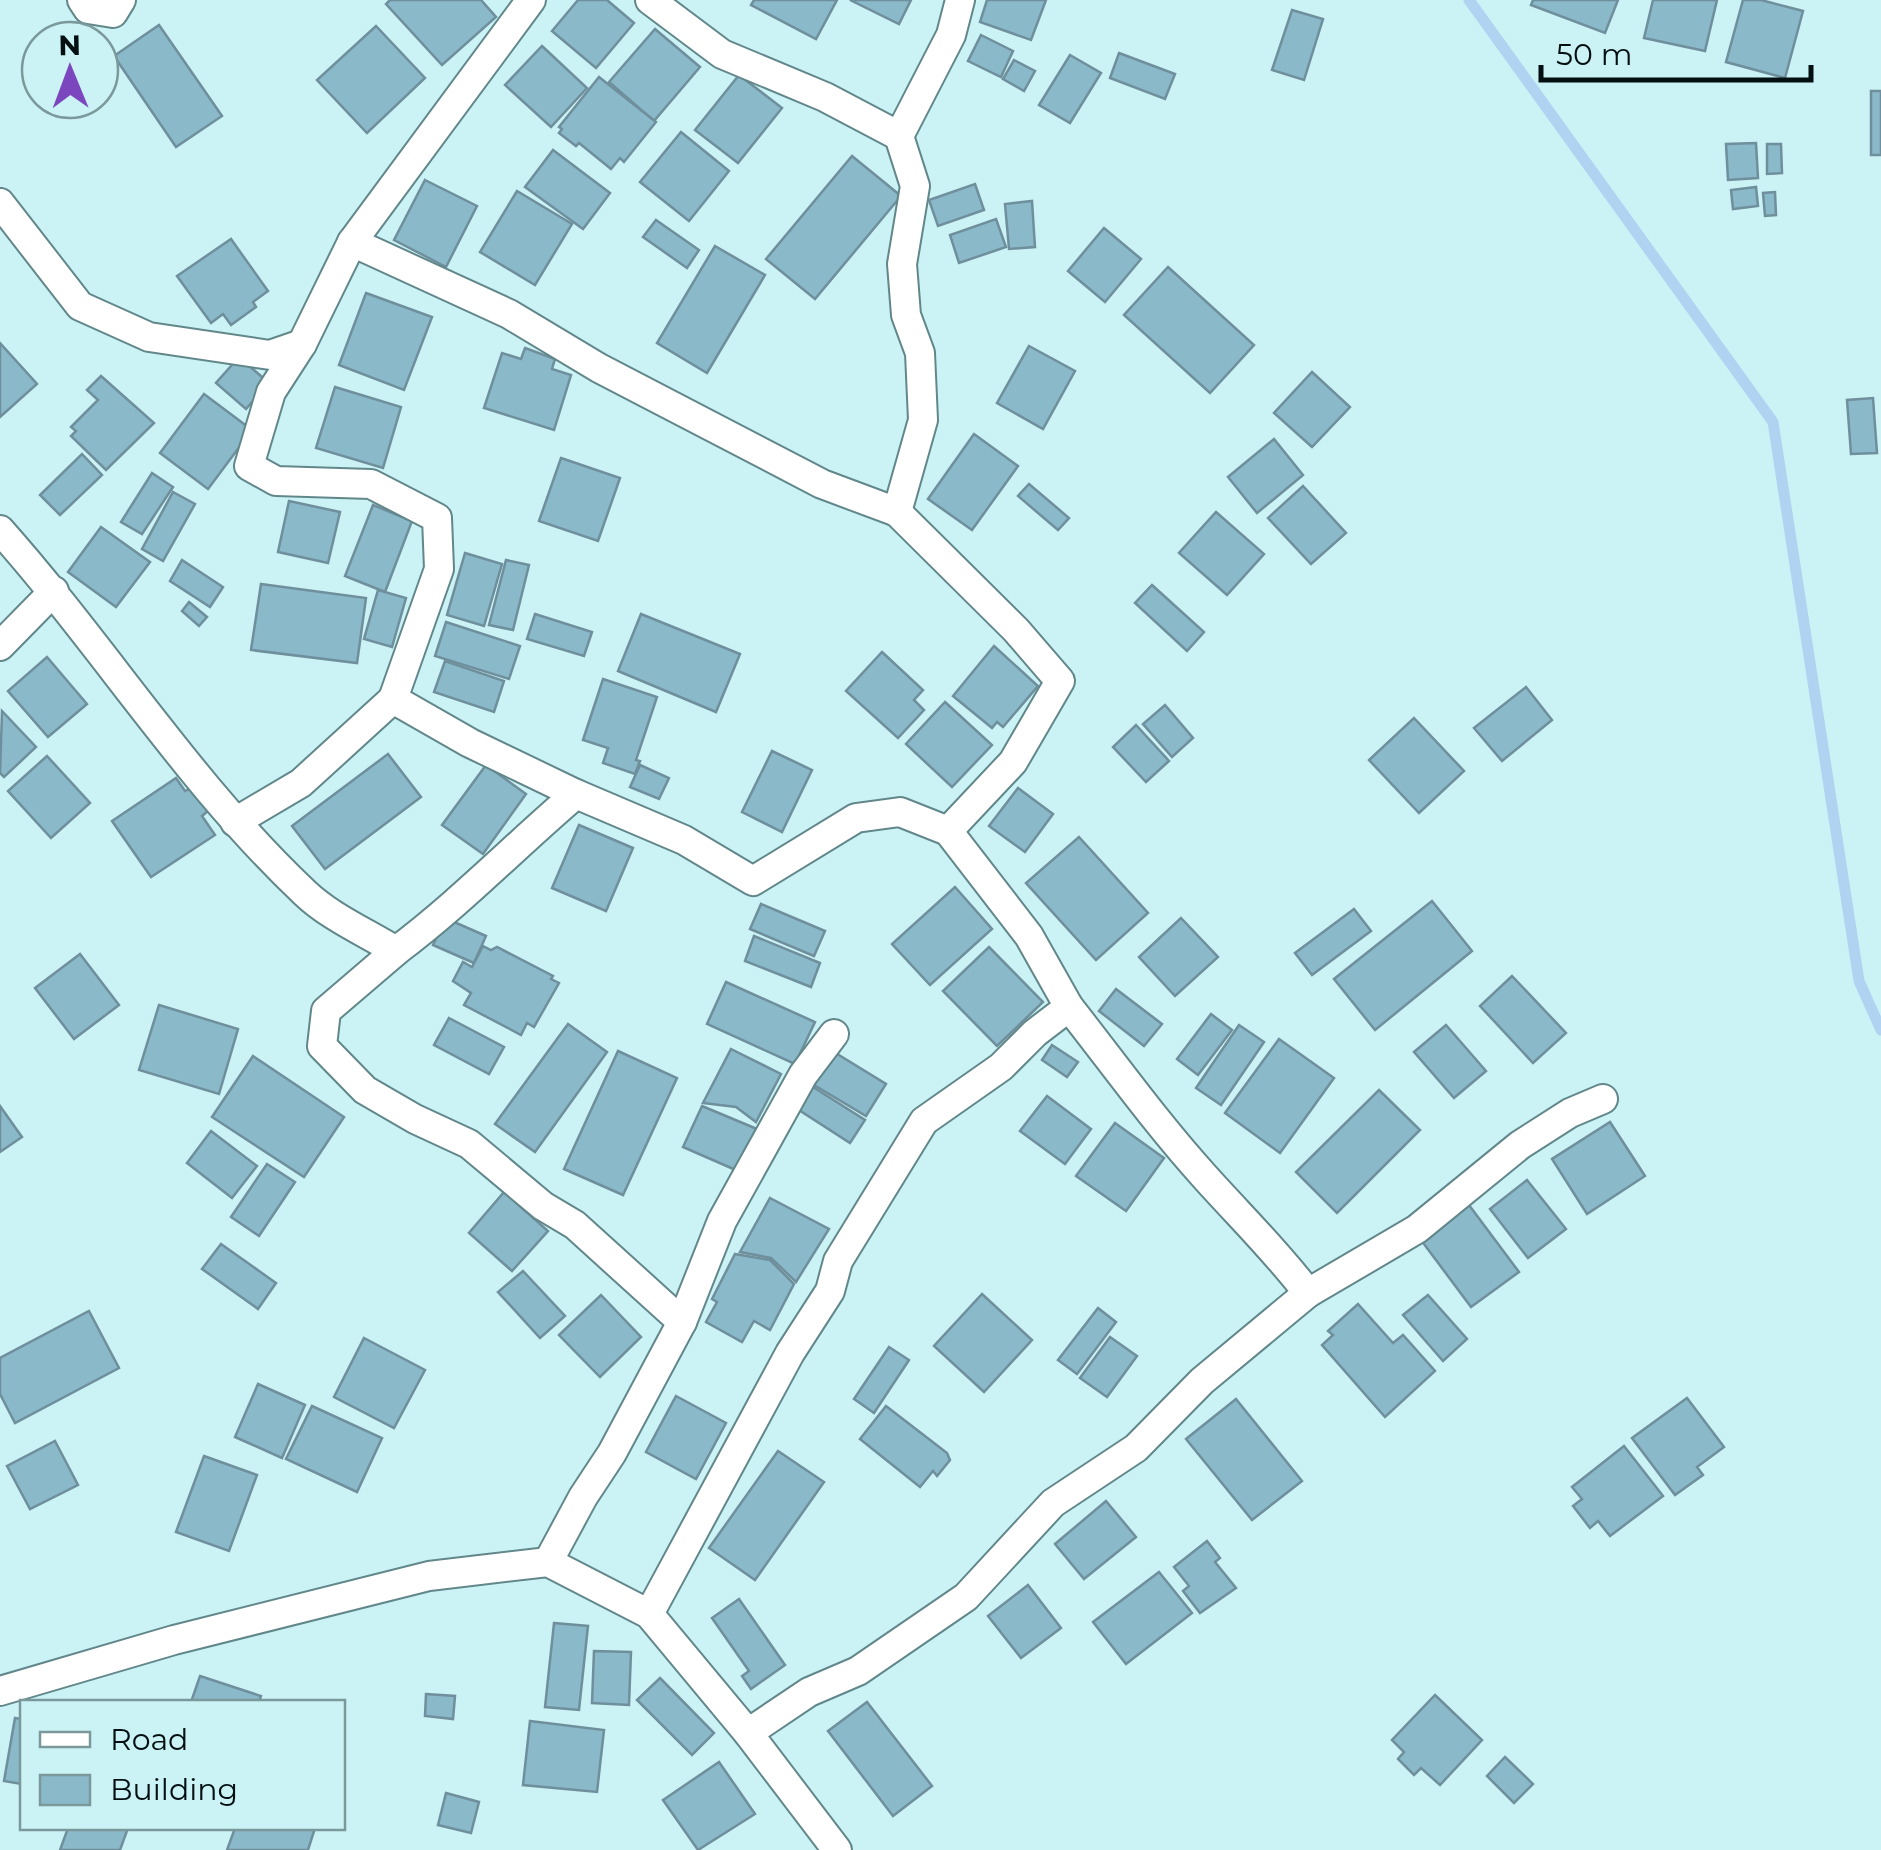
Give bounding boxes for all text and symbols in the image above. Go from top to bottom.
north arrow [20,20,120,120]
scale bar [1541,20,1811,82]
text: N [58,28,81,62]
text: 50 m [1556,36,1633,73]
legend [20,1700,345,1830]
text: Road [110,1721,188,1758]
text: Building [110,1771,238,1808]

